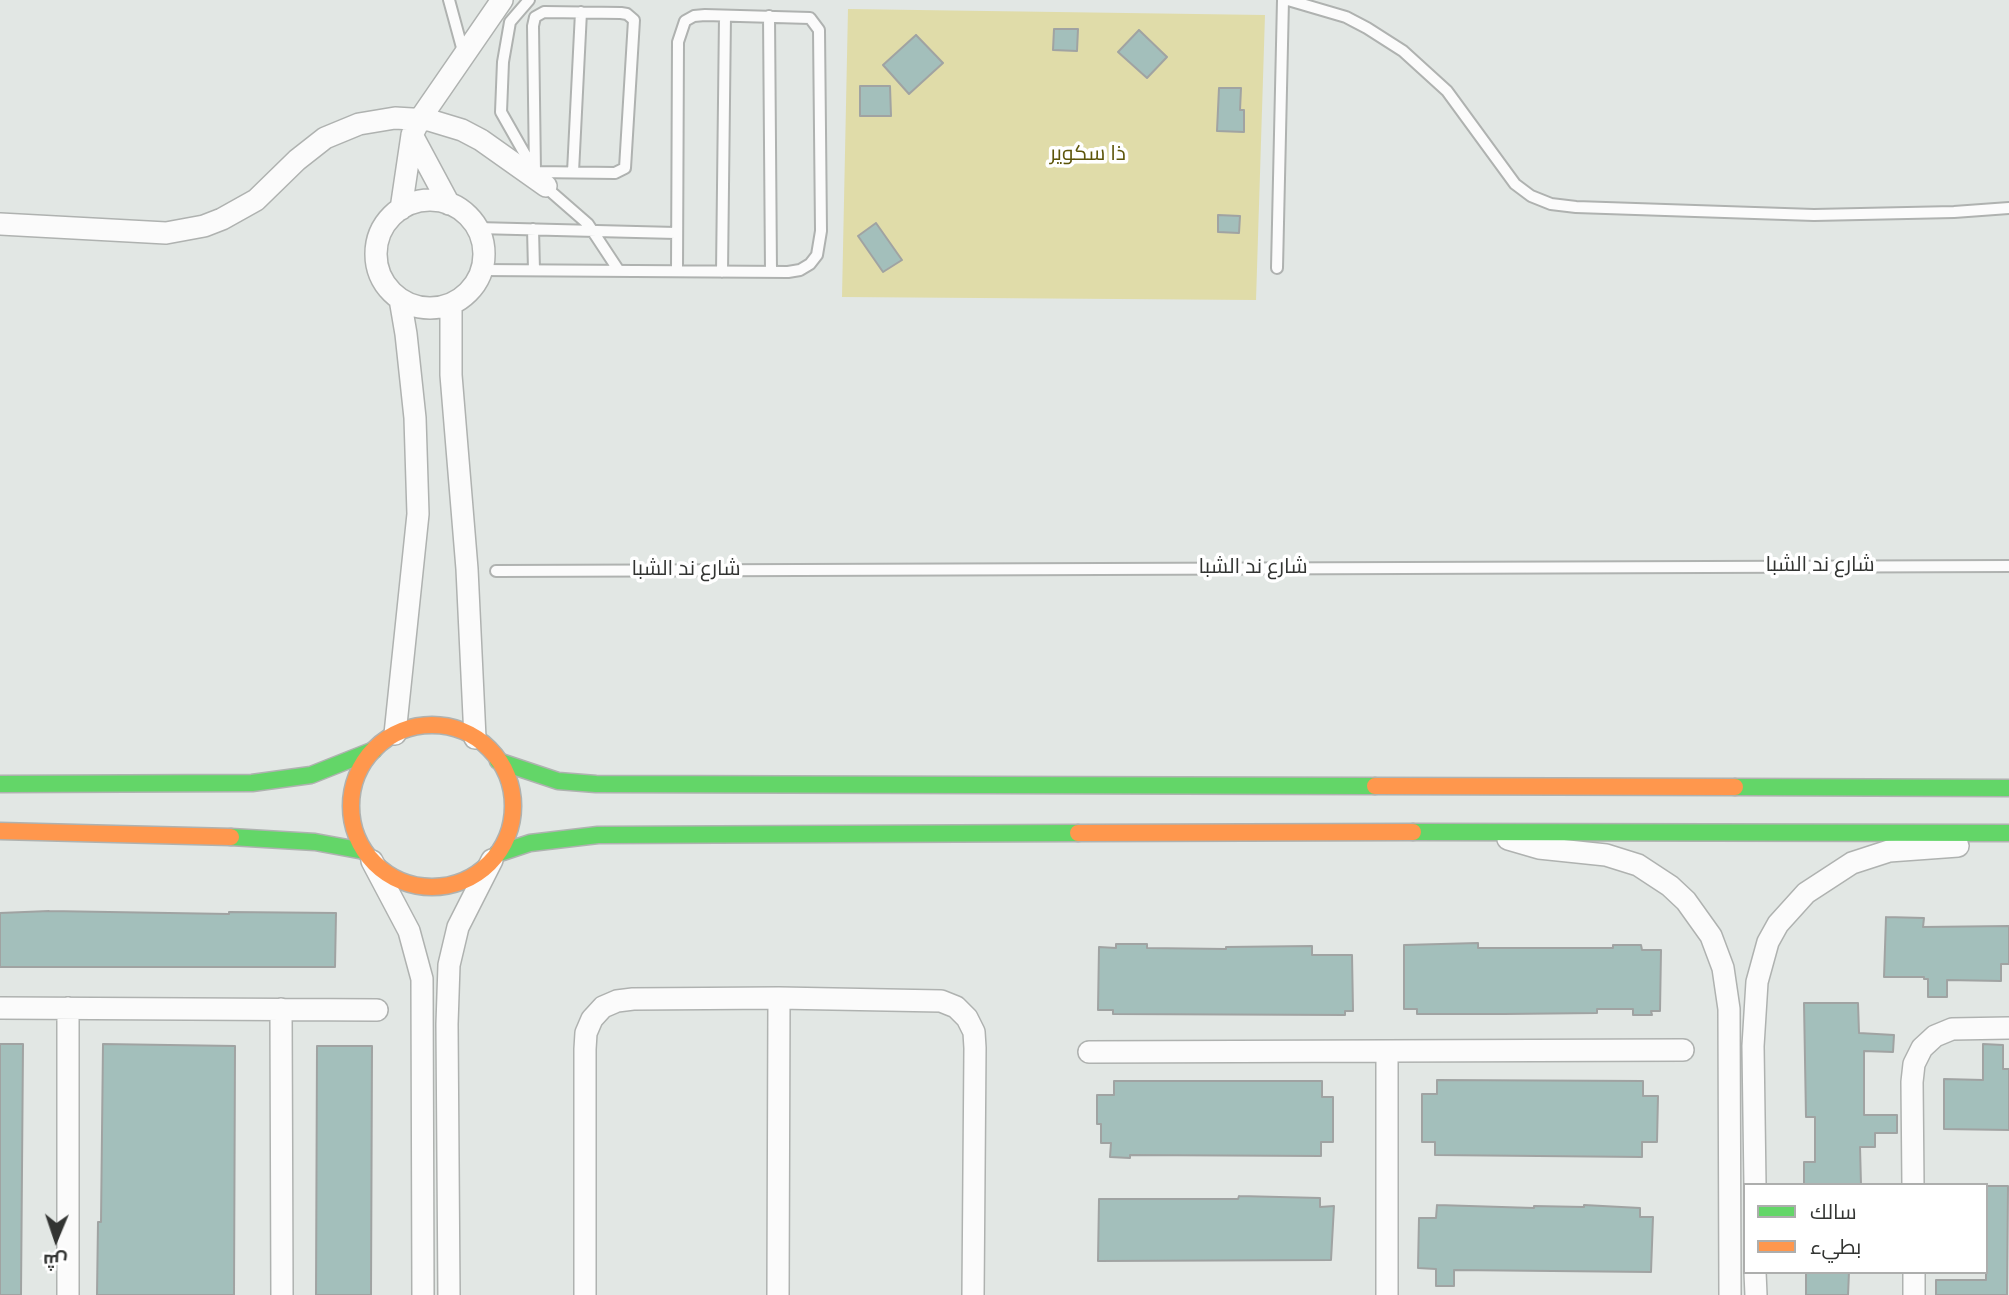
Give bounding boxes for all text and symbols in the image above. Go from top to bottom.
park label: ذا سكوير [1050,143,1126,169]
street label: شارع ند الشبا [1765,554,1875,580]
street label: شارع ند الشبا [1198,556,1308,582]
street label: شارع ند الشبا [631,558,741,584]
legend [1743,1183,1988,1274]
text: سالك [1810,1200,1857,1227]
north arrow [21,1204,91,1274]
text: بطيء [1810,1235,1861,1262]
text: ش [43,1248,68,1272]

